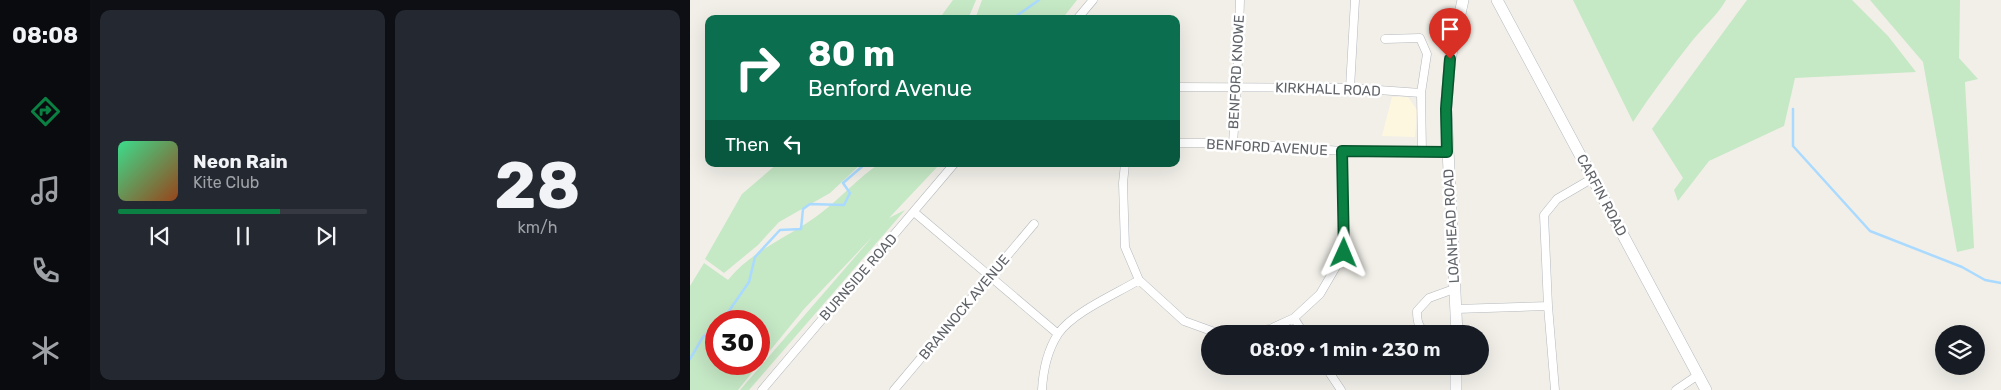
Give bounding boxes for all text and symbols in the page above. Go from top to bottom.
pin [1429,8,1471,59]
street label: BENFORD KNOWE [1225,14,1248,130]
icon: arrive [1436,15,1464,43]
text: 08:08 [12,22,78,49]
text: 80 m [808,33,895,75]
icon: right [725,35,790,100]
text: Benford Avenue [808,75,972,102]
street label: KIRKHALL ROAD [1275,79,1381,100]
icon: directions [28,94,63,129]
icon: left [779,130,807,158]
text: Then [725,133,769,156]
street label: BENFORD AVENUE [1206,136,1328,159]
text: 28 [494,147,581,224]
text: Neon Rain [193,150,288,173]
street label: CARFIN ROAD [1573,151,1630,239]
street label: LOANHEAD ROAD [1440,168,1463,284]
icon: music [28,173,63,208]
text: Kite Club [193,173,259,192]
text: km/h [518,218,557,237]
icon: previous [146,222,174,250]
icon: pause [229,222,257,250]
icon: next [312,222,340,250]
position arrow [1317,226,1369,278]
street label: BURNSIDE ROAD [816,230,901,324]
street label: BRANNOCK AVENUE [915,251,1013,363]
icon: phone [28,253,63,288]
speed limit sign: 30 [705,310,770,375]
map controls [1935,325,1985,375]
button: layers [1935,325,1985,375]
icon: climate [28,333,63,368]
text: 08:09 · 1 min · 230 m [1250,338,1440,361]

